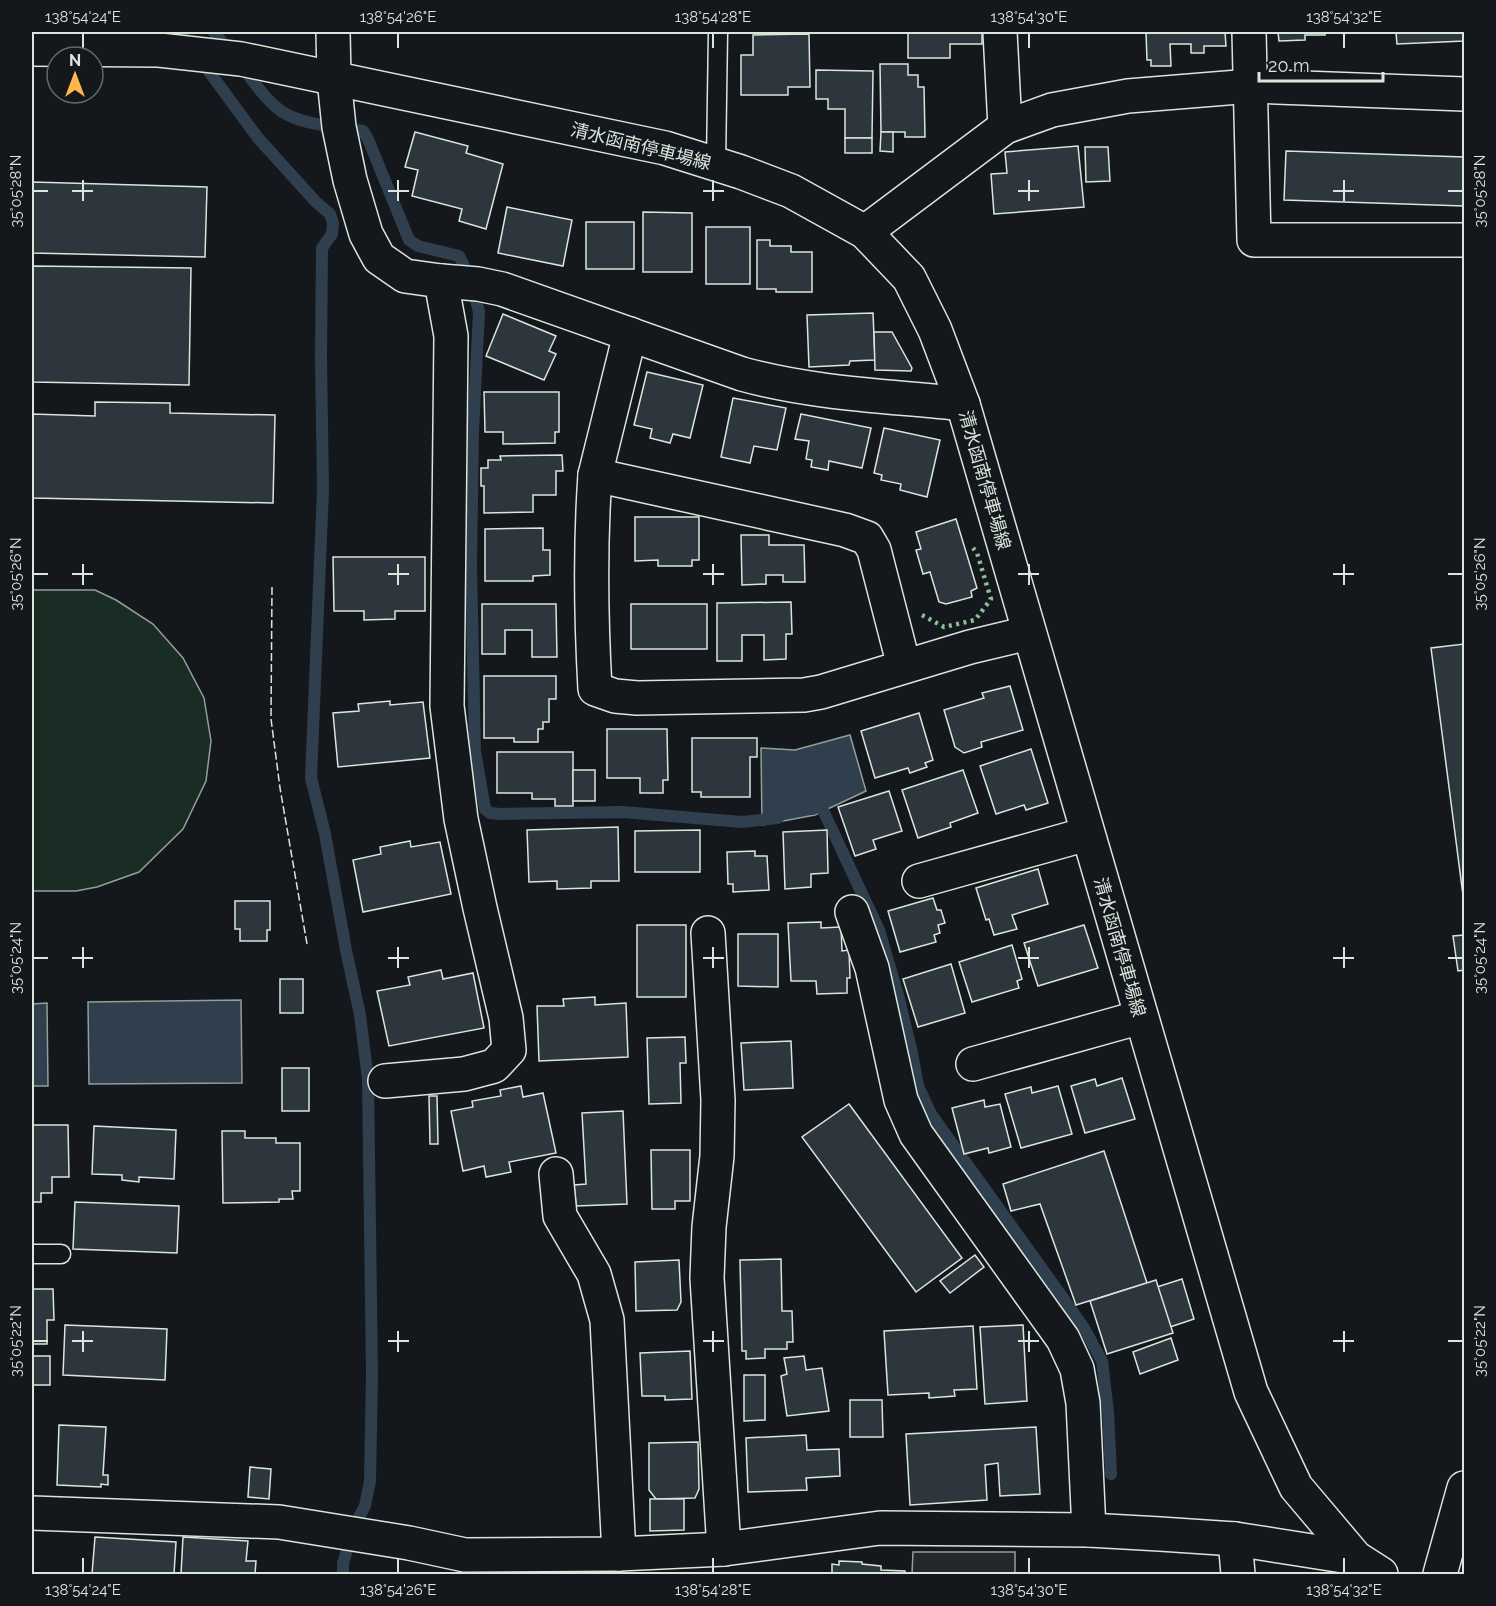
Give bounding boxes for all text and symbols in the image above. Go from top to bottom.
text: 138°54'24"E [45,8,121,26]
text: 138°54'26"E [360,8,436,26]
text: 138°54'28"E [675,8,751,26]
text: 138°54'30"E [991,8,1067,26]
text: 138°54'32"E [1306,8,1382,26]
north arrow [45,45,105,105]
scale bar [1259,45,1384,83]
text: N [69,51,81,70]
text: 20 m [1268,55,1310,76]
street label: 清水函南停車場線 [569,118,713,174]
text: 35°05'28"N [7,155,25,227]
text: 35°05'28"N [1471,155,1489,227]
street label: 清水函南停車場線 [955,408,1015,552]
text: 35°05'26"N [7,537,25,611]
text: 35°05'26"N [1471,537,1489,611]
street label: 清水函南停車場線 [1090,875,1150,1019]
text: 35°05'24"N [7,922,25,994]
text: 35°05'24"N [1471,922,1489,994]
text: 35°05'22"N [7,1305,25,1377]
text: 35°05'22"N [1471,1305,1489,1377]
text: 138°54'24"E [45,1581,121,1599]
text: 138°54'26"E [360,1581,436,1599]
text: 138°54'28"E [675,1581,751,1599]
text: 138°54'30"E [991,1581,1067,1599]
text: 138°54'32"E [1306,1581,1382,1599]

